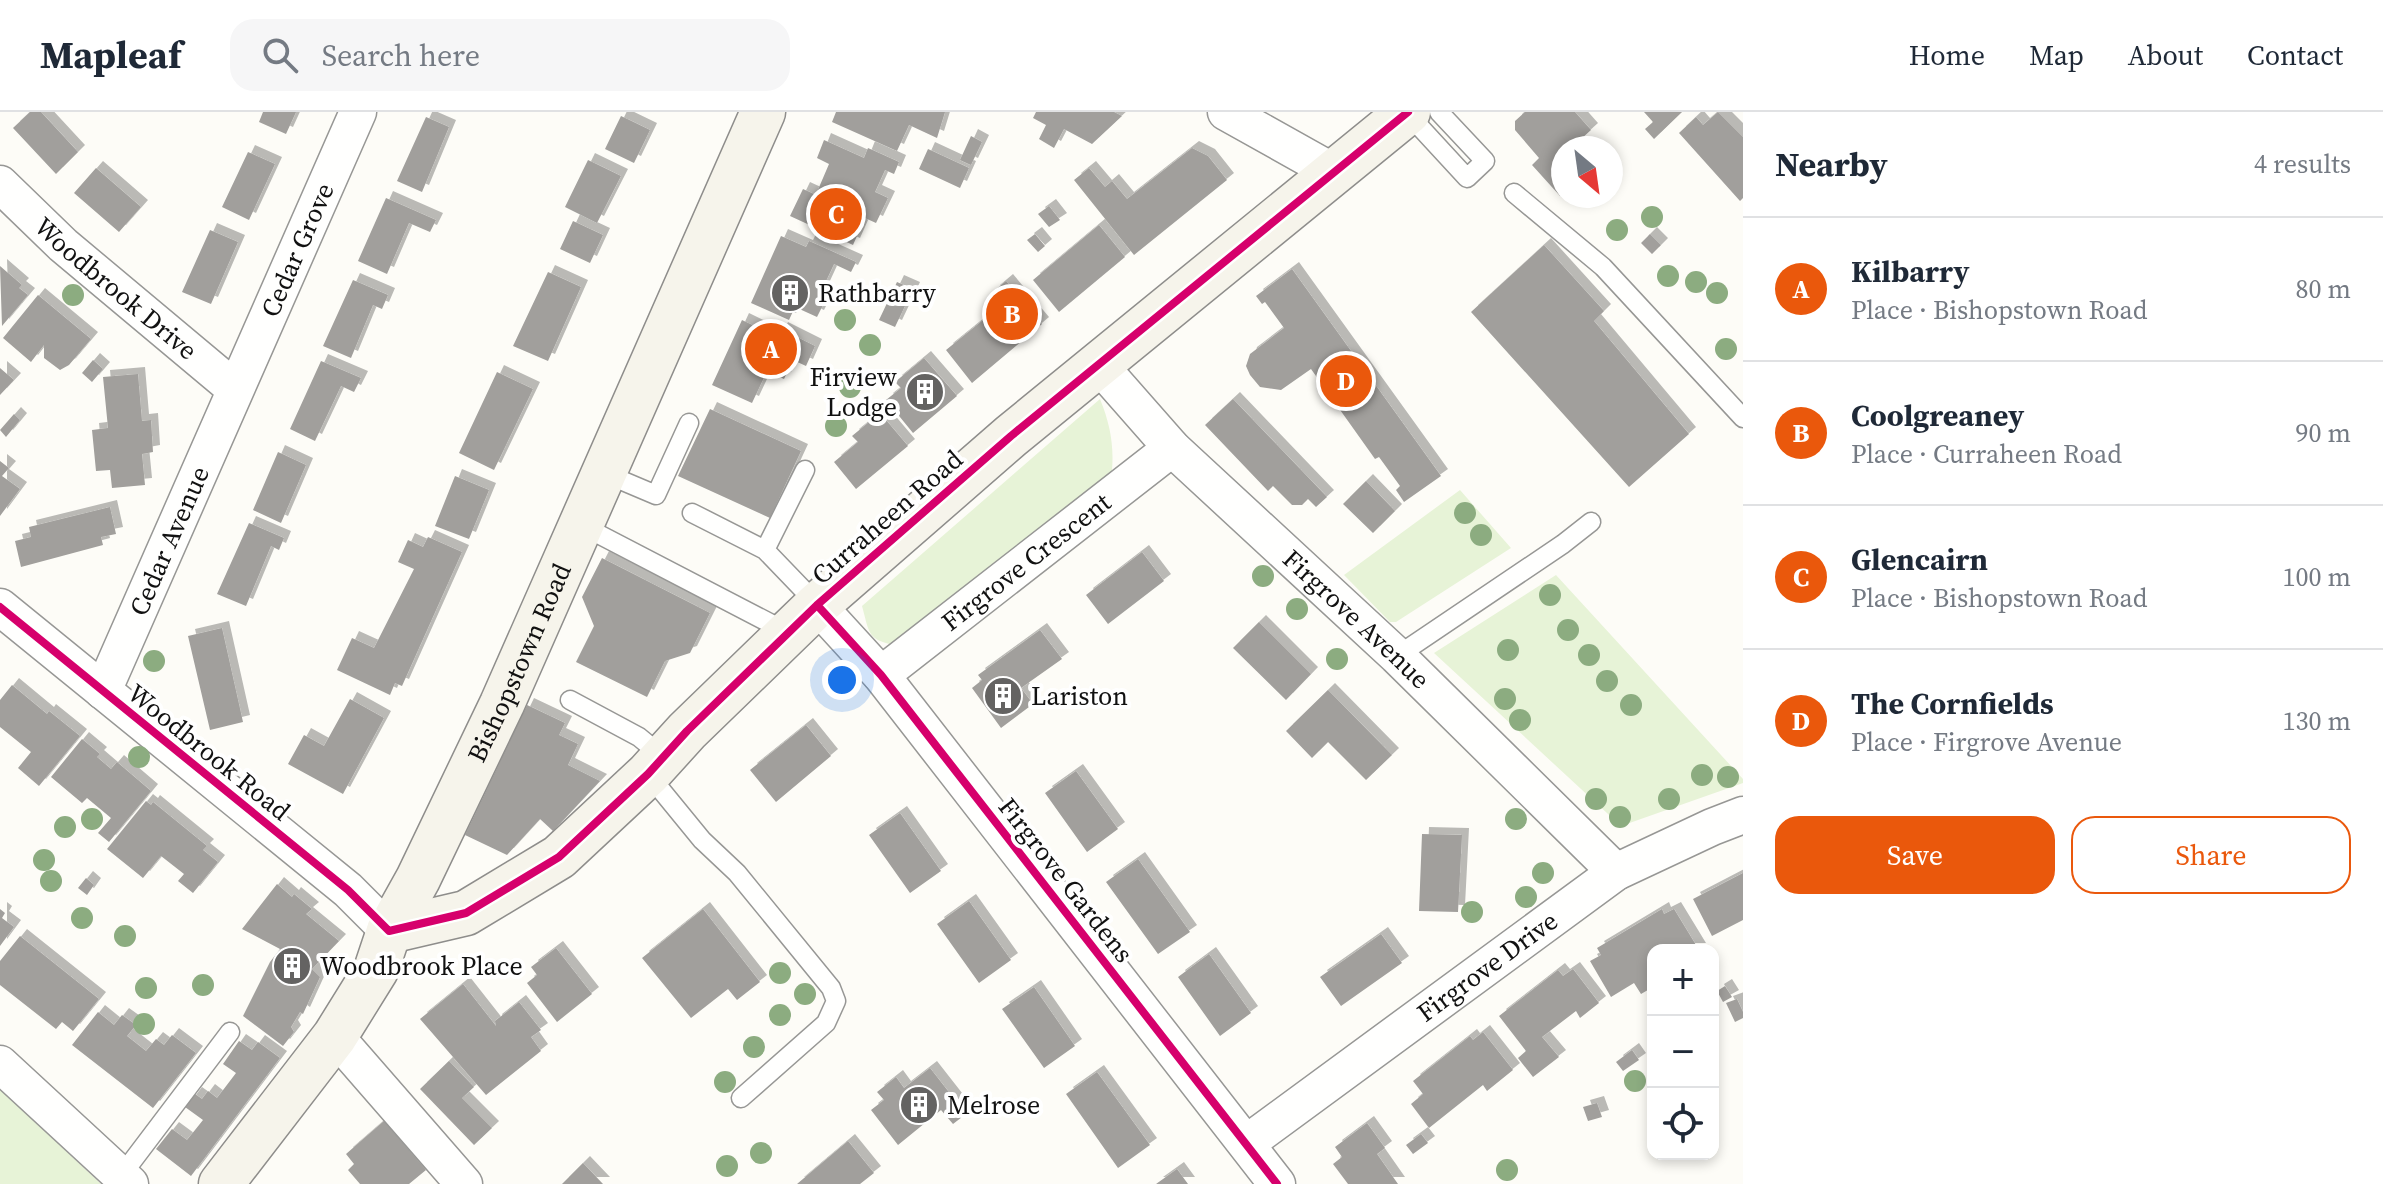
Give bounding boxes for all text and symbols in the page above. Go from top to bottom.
search box [230,19,790,91]
text: Mapleaf [40,29,182,81]
icon: search [258,33,302,77]
text: Search here [322,35,480,76]
text: Home [1909,36,1985,74]
text: Map [2029,36,2084,74]
text: About [2128,36,2203,74]
text: Contact [2247,36,2343,74]
north arrow [1551,136,1623,208]
text: Nearby [1775,141,1888,187]
text: 4 results [2254,146,2351,182]
street label: Cedar Grove [252,177,343,323]
pin: C [810,184,862,244]
street label: Woodbrook Drive [26,209,205,368]
text: Kilbarry [1851,251,1969,292]
text: A [1792,271,1810,307]
text: 80 m [2296,271,2351,307]
building icon: Rathbarry [769,272,811,314]
place label: Rathbarry [818,275,937,311]
pin: B [986,284,1038,344]
text: Place · Bishopstown Road [1851,292,2147,328]
pin: A [745,319,797,379]
pin: D [1320,351,1372,411]
place label: Firview Lodge [809,359,897,425]
building icon: Firview Lodge [904,371,946,413]
text: Coolgreaney [1851,395,2024,436]
text: B [1793,415,1809,451]
text: 90 m [2296,415,2351,451]
text: Place · Curraheen Road [1851,436,2122,472]
street label: Curraheen Road [804,441,970,593]
street label: Cedar Avenue [120,461,218,621]
street label: Firgrove Crescent [934,484,1119,639]
text: Glencairn [1851,539,1988,580]
street label: Firgrove Avenue [1275,541,1438,697]
street label: Bishopstown Road [459,557,580,768]
text: C [1793,559,1809,595]
text: 100 m [2283,559,2351,595]
text: Place · Bishopstown Road [1851,580,2147,616]
your location [822,660,862,700]
street label: Woodbrook Road [120,675,298,829]
building icon: Lariston [982,675,1024,717]
place label: Lariston [1031,678,1128,714]
text: The Cornfields [1851,683,2054,724]
text: D [1792,703,1810,739]
text: 130 m [2283,703,2351,739]
text: Place · Firgrove Avenue [1851,724,2122,760]
street label: Firgrove Gardens [990,790,1142,970]
button: Save [1775,816,2055,894]
button: Share [2071,816,2351,894]
street label: Firgrove Drive [1409,903,1565,1030]
map controls [1647,944,1719,1160]
button: + [1647,944,1719,1016]
building icon: Woodbrook Place [271,945,313,987]
place label: Woodbrook Place [320,948,523,984]
button: − [1647,1016,1719,1088]
building icon: Melrose [898,1084,940,1126]
place label: Melrose [947,1087,1040,1123]
button: locate [1647,1088,1719,1160]

